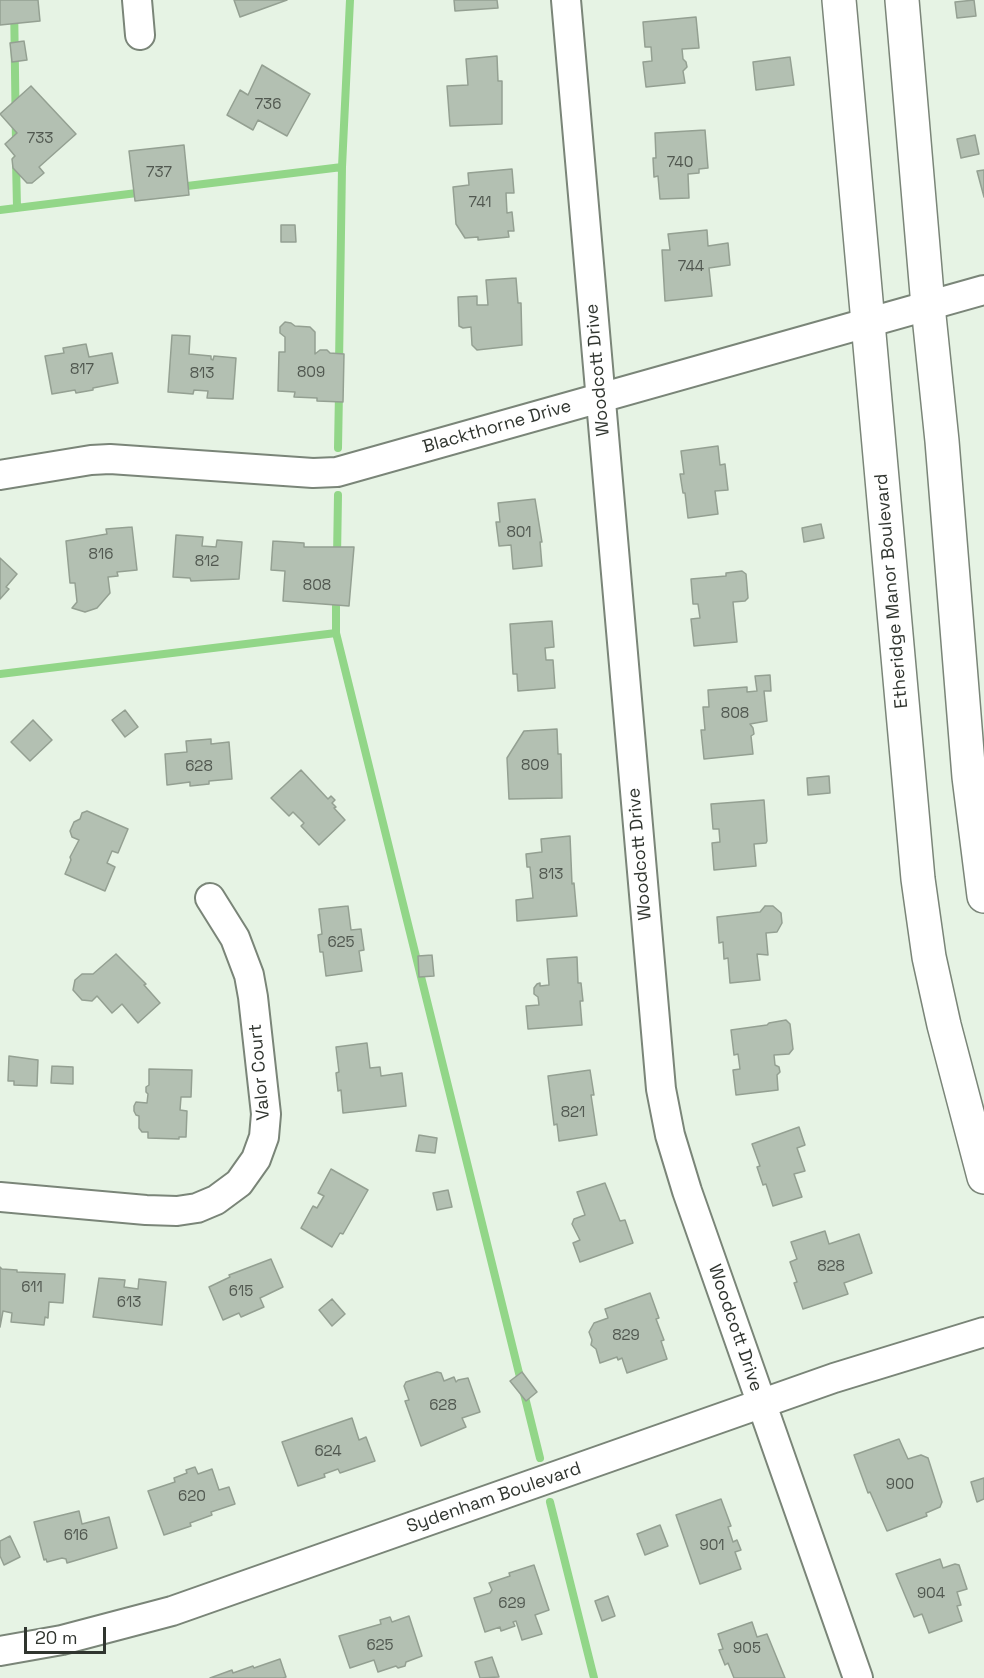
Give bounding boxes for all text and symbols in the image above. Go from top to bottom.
house number: 736 [255,96,281,114]
house number: 733 [27,130,53,148]
house number: 740 [667,154,693,172]
house number: 737 [146,164,172,182]
house number: 741 [469,194,491,212]
house number: 744 [678,258,704,276]
street label: Woodcott Drive [581,303,615,437]
house number: 817 [70,361,94,379]
house number: 809 [297,364,325,382]
house number: 813 [190,365,214,383]
street label: Blackthorne Drive [420,395,574,459]
street label: Etheridge Manor Boulevard [871,473,913,709]
house number: 801 [506,524,532,542]
house number: 816 [89,546,113,564]
house number: 812 [195,553,219,571]
house number: 808 [303,577,331,595]
house number: 808 [721,705,749,723]
house number: 809 [521,757,549,775]
house number: 628 [185,758,213,776]
street label: Woodcott Drive [623,787,657,921]
house number: 813 [539,866,563,884]
house number: 625 [327,934,355,952]
street label: Valor Court [245,1023,275,1121]
house number: 821 [561,1104,585,1122]
house number: 828 [817,1258,845,1276]
street label: Woodcott Drive [703,1262,767,1394]
house number: 611 [21,1279,43,1297]
house number: 615 [229,1283,253,1301]
house number: 613 [117,1294,141,1312]
house number: 829 [612,1327,640,1345]
house number: 628 [429,1397,457,1415]
house number: 624 [314,1443,342,1461]
street label: Sydenham Boulevard [404,1458,584,1538]
house number: 900 [886,1476,914,1494]
house number: 620 [178,1488,206,1506]
house number: 616 [64,1527,88,1545]
house number: 901 [699,1537,725,1555]
house number: 904 [917,1585,945,1603]
house number: 629 [498,1595,526,1613]
scale bar [27,1615,110,1653]
text: 20 m [35,1626,78,1649]
house number: 625 [366,1637,394,1655]
house number: 905 [733,1640,761,1658]

